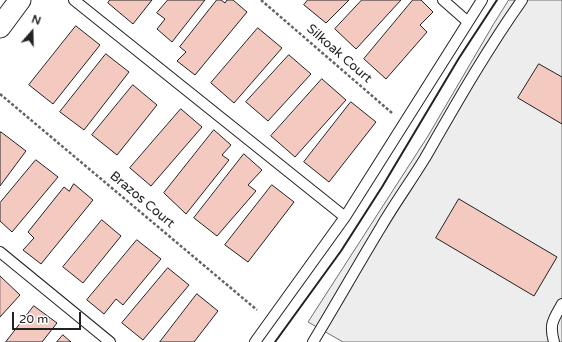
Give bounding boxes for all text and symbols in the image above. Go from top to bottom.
north arrow [12,12,52,52]
text: N [30,13,43,28]
street label: Silkoak Court [303,21,375,87]
street label: Brazos Court [106,168,178,232]
scale bar [14,304,83,330]
text: 20 m [19,312,48,326]

